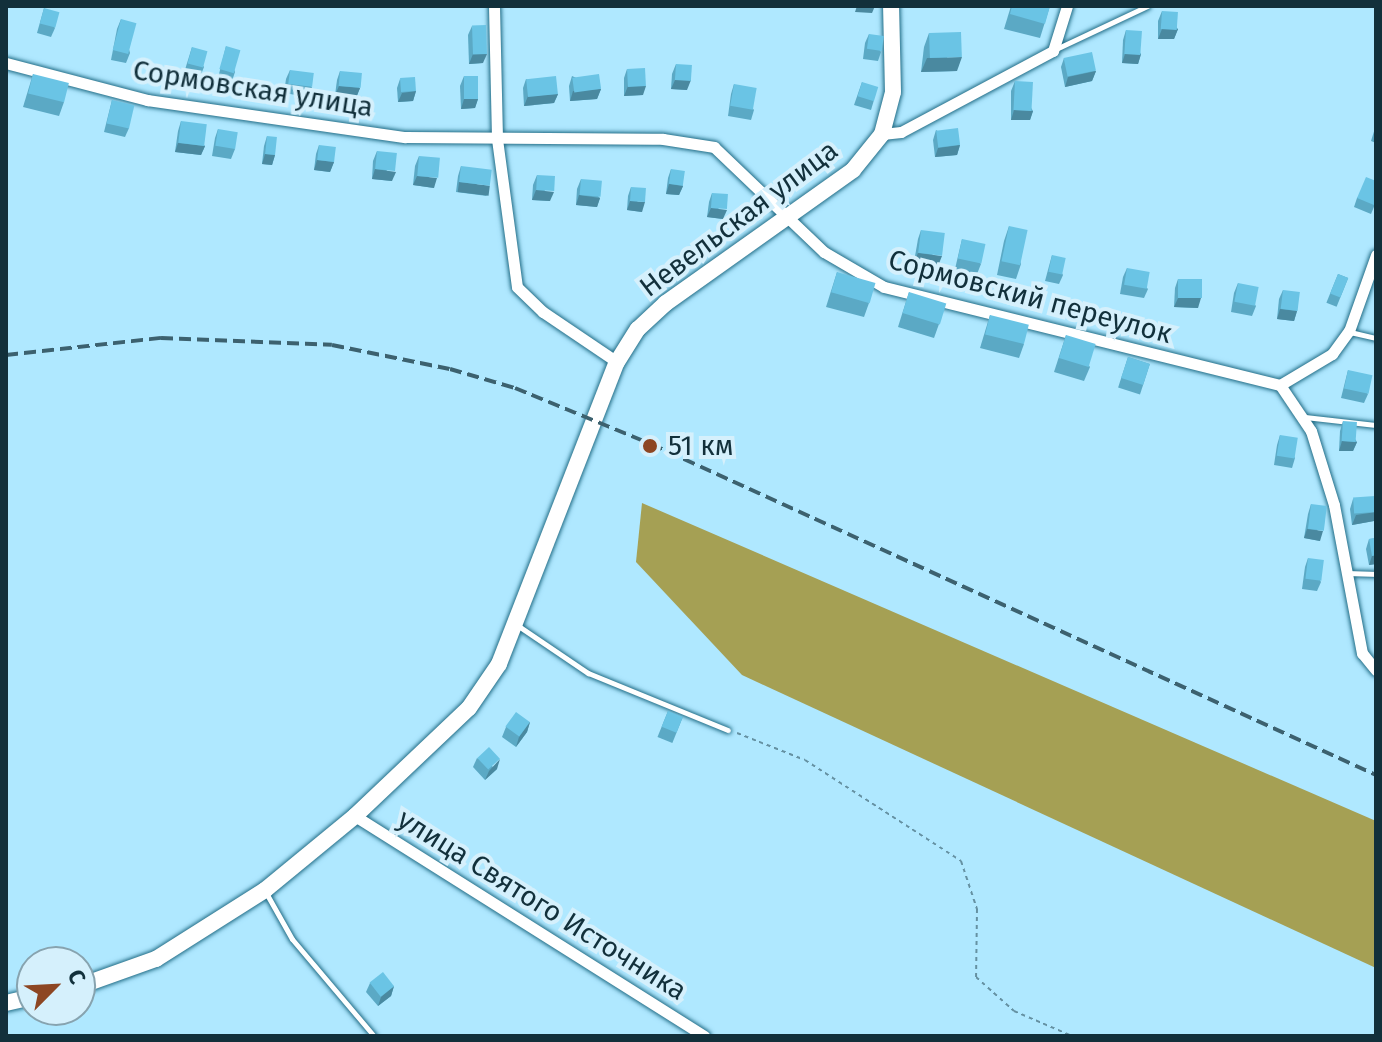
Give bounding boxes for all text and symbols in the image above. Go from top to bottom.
street label: Сормовская улица [131,53,375,125]
street label: Невельская улица [633,134,845,304]
street label: Сормовский переулок [885,243,1175,351]
place label: 51 км [668,429,733,463]
marker: 51 км [639,435,661,457]
street label: улица Святого Источника [391,802,693,1008]
north arrow [16,946,96,1026]
text: С [62,966,91,988]

